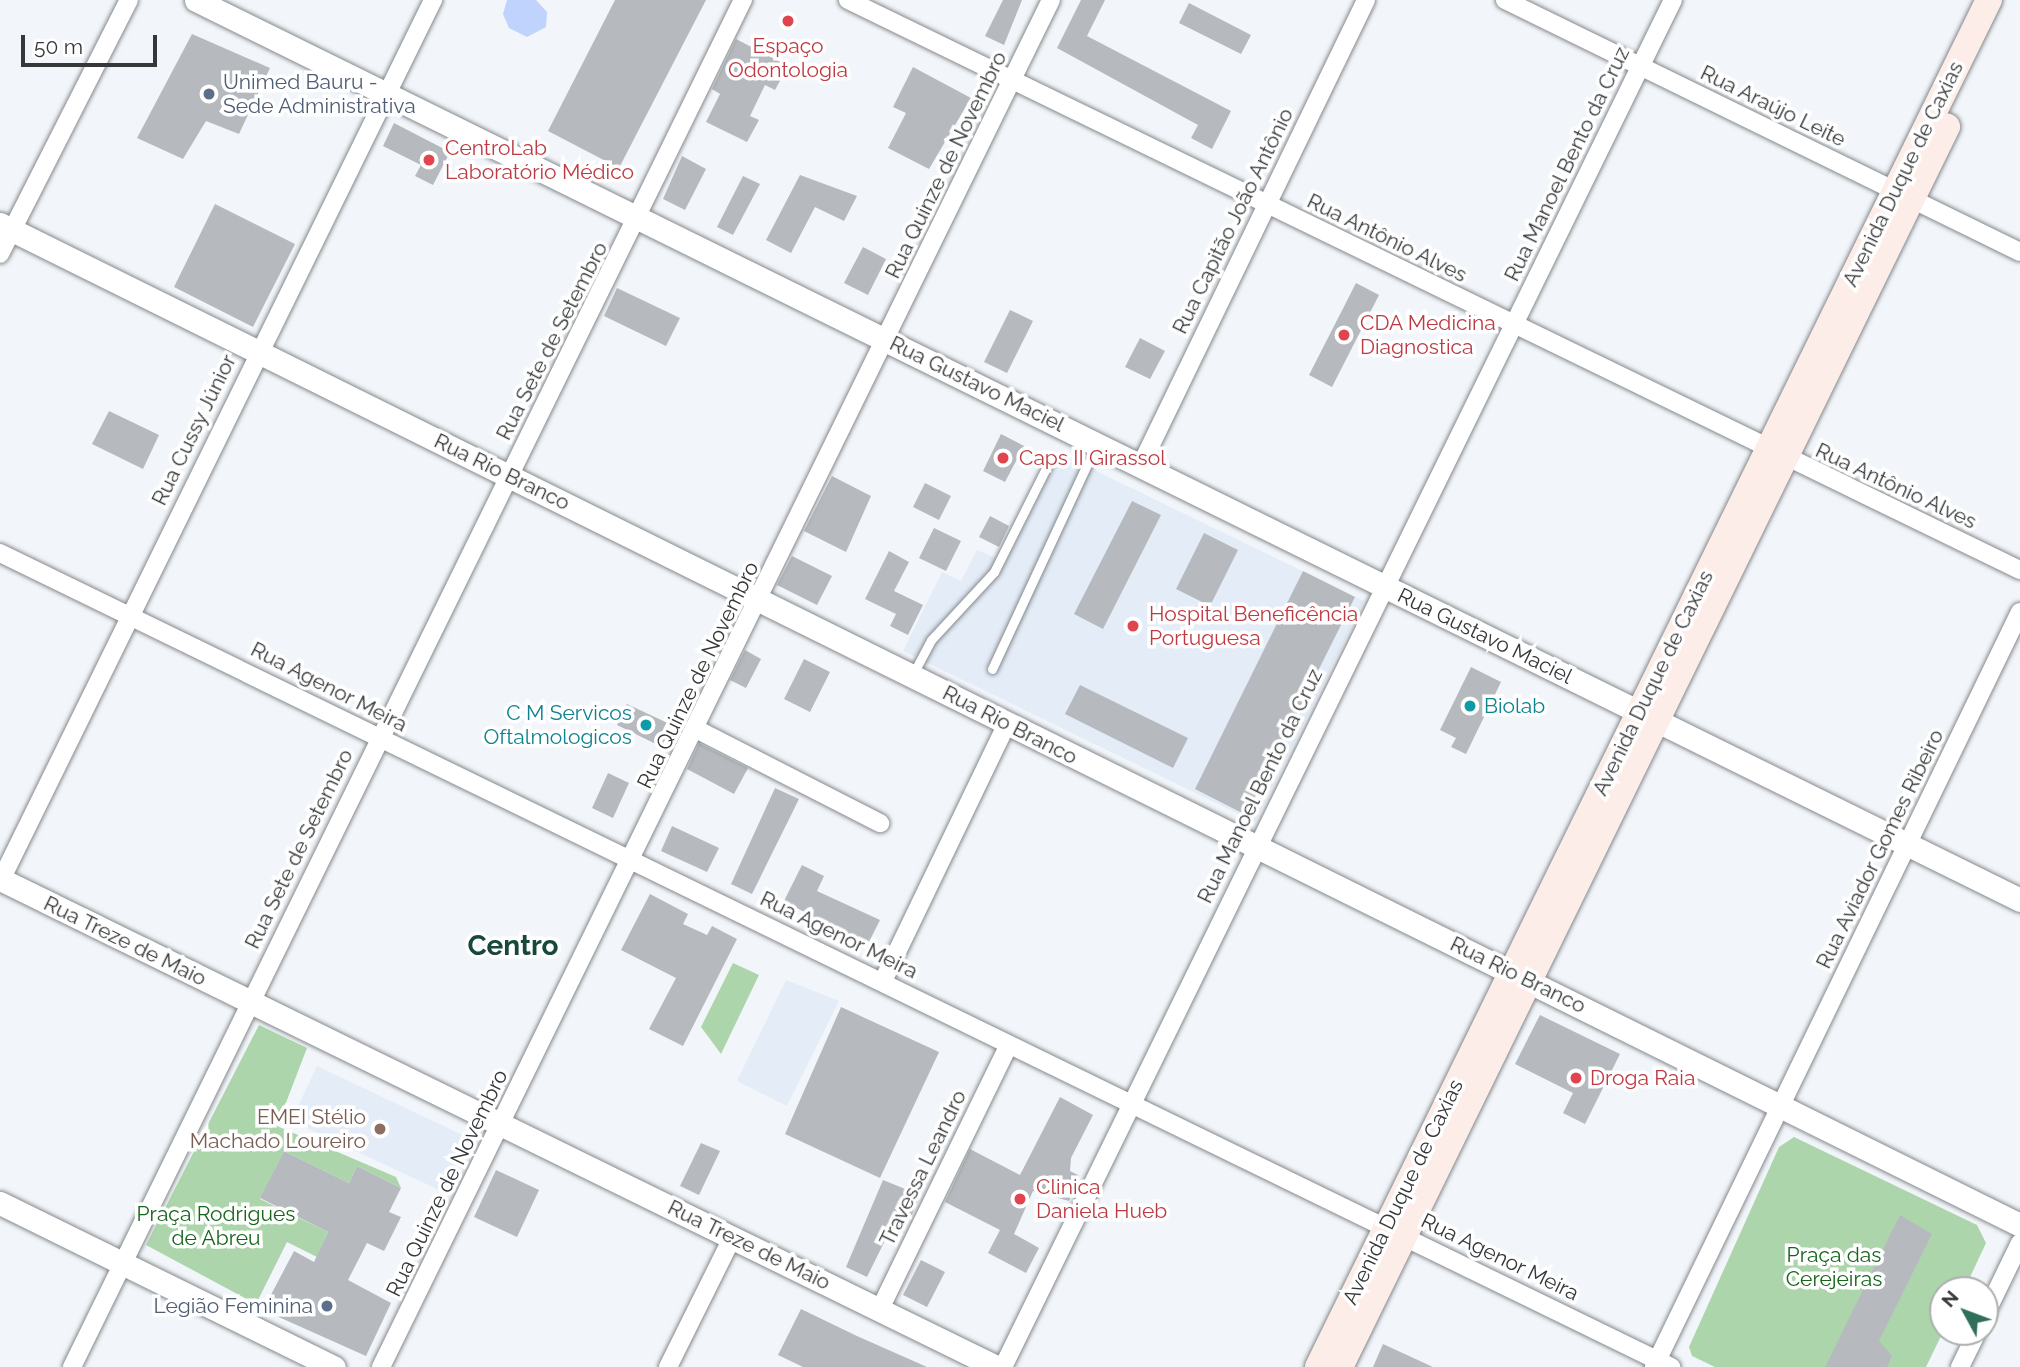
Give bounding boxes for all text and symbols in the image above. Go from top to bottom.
marker: Espaço Odontologia [778,11,798,31]
scale bar [24,21,161,65]
place label: Espaço Odontologia [728,33,848,83]
text: 50 m [34,34,83,59]
street label: Rua Manoel Bento da Cruz [1499,42,1635,286]
street label: Rua Quinze de Novembro [880,47,1012,283]
street label: Avenida Duque de Caxias [1837,57,1969,291]
street label: Rua Araújo Leite [1696,60,1850,152]
place label: Unimed Bauru - Sede Administrativa [223,69,416,119]
marker: Unimed Bauru - Sede Administrativa [201,86,217,102]
street label: Rua Capitão João Antônio [1167,103,1299,339]
place label: CentroLab Laboratório Médico [445,135,634,185]
marker: CentroLab Laboratório Médico [419,150,439,170]
street label: Rua Antônio Alves [1302,188,1472,288]
street label: Rua Sete de Setembro [491,238,613,444]
place label: CDA Medicina Diagnostica [1360,310,1496,360]
marker: CDA Medicina Diagnostica [1334,325,1354,345]
street label: Rua Gustavo Maciel [886,331,1068,437]
street label: Rua Cussy Júnior [146,350,242,510]
street label: Rua Rio Branco [430,428,574,516]
street label: Rua Antônio Alves [1811,437,1981,535]
place label: Caps II Girassol [1019,445,1166,471]
marker: Caps II Girassol [993,448,1013,468]
street label: Rua Quinze de Novembro [632,557,764,793]
street label: Avenida Duque de Caxias [1587,566,1719,800]
street label: Rua Gustavo Maciel [1394,583,1576,689]
place label: Hospital Beneficência Portuguesa [1149,601,1359,651]
marker: Hospital Beneficência Portuguesa [1123,616,1143,636]
street label: Rua Agenor Meira [246,636,412,738]
street label: Rua Manoel Bento da Cruz [1192,664,1328,908]
street label: Rua Rio Branco [938,680,1082,770]
place label: Biolab [1484,693,1545,719]
marker: Biolab [1462,698,1478,714]
place label: C M Servicos Oftalmologicos [483,700,632,750]
marker: C M Servicos Oftalmologicos [638,717,654,733]
street label: Rua Aviador Gomes Ribeiro [1811,725,1949,973]
street label: Rua Sete de Setembro [240,745,358,953]
street label: Rua Agenor Meira [756,886,922,984]
street label: Rua Treze de Maio [39,891,211,991]
district label: Centro [467,929,559,963]
street label: Rua Rio Branco [1446,931,1590,1019]
street label: Rua Quinze de Novembro [381,1065,513,1301]
place label: Droga Raia [1590,1065,1695,1091]
marker: Droga Raia [1568,1070,1584,1086]
street label: Avenida Duque de Caxias [1337,1075,1469,1309]
street label: Travessa Leandro [874,1086,972,1250]
place label: EMEI Stélio Machado Loureiro [190,1104,366,1154]
marker: EMEI Stélio Machado Loureiro [372,1121,388,1137]
place label: Clinica Daniela Hueb [1036,1174,1167,1224]
marker: Clinica Daniela Hueb [1010,1189,1030,1209]
street label: Rua Treze de Maio [663,1195,835,1295]
park label: Praça Rodrigues de Abreu [137,1201,295,1251]
street label: Rua Agenor Meira [1417,1208,1583,1306]
park label: Praça das Cerejeiras [1786,1242,1882,1292]
north arrow [1929,1276,1999,1346]
text: N [1937,1286,1963,1311]
place label: Legião Feminina [153,1293,313,1319]
marker: Legião Feminina [319,1298,335,1314]

